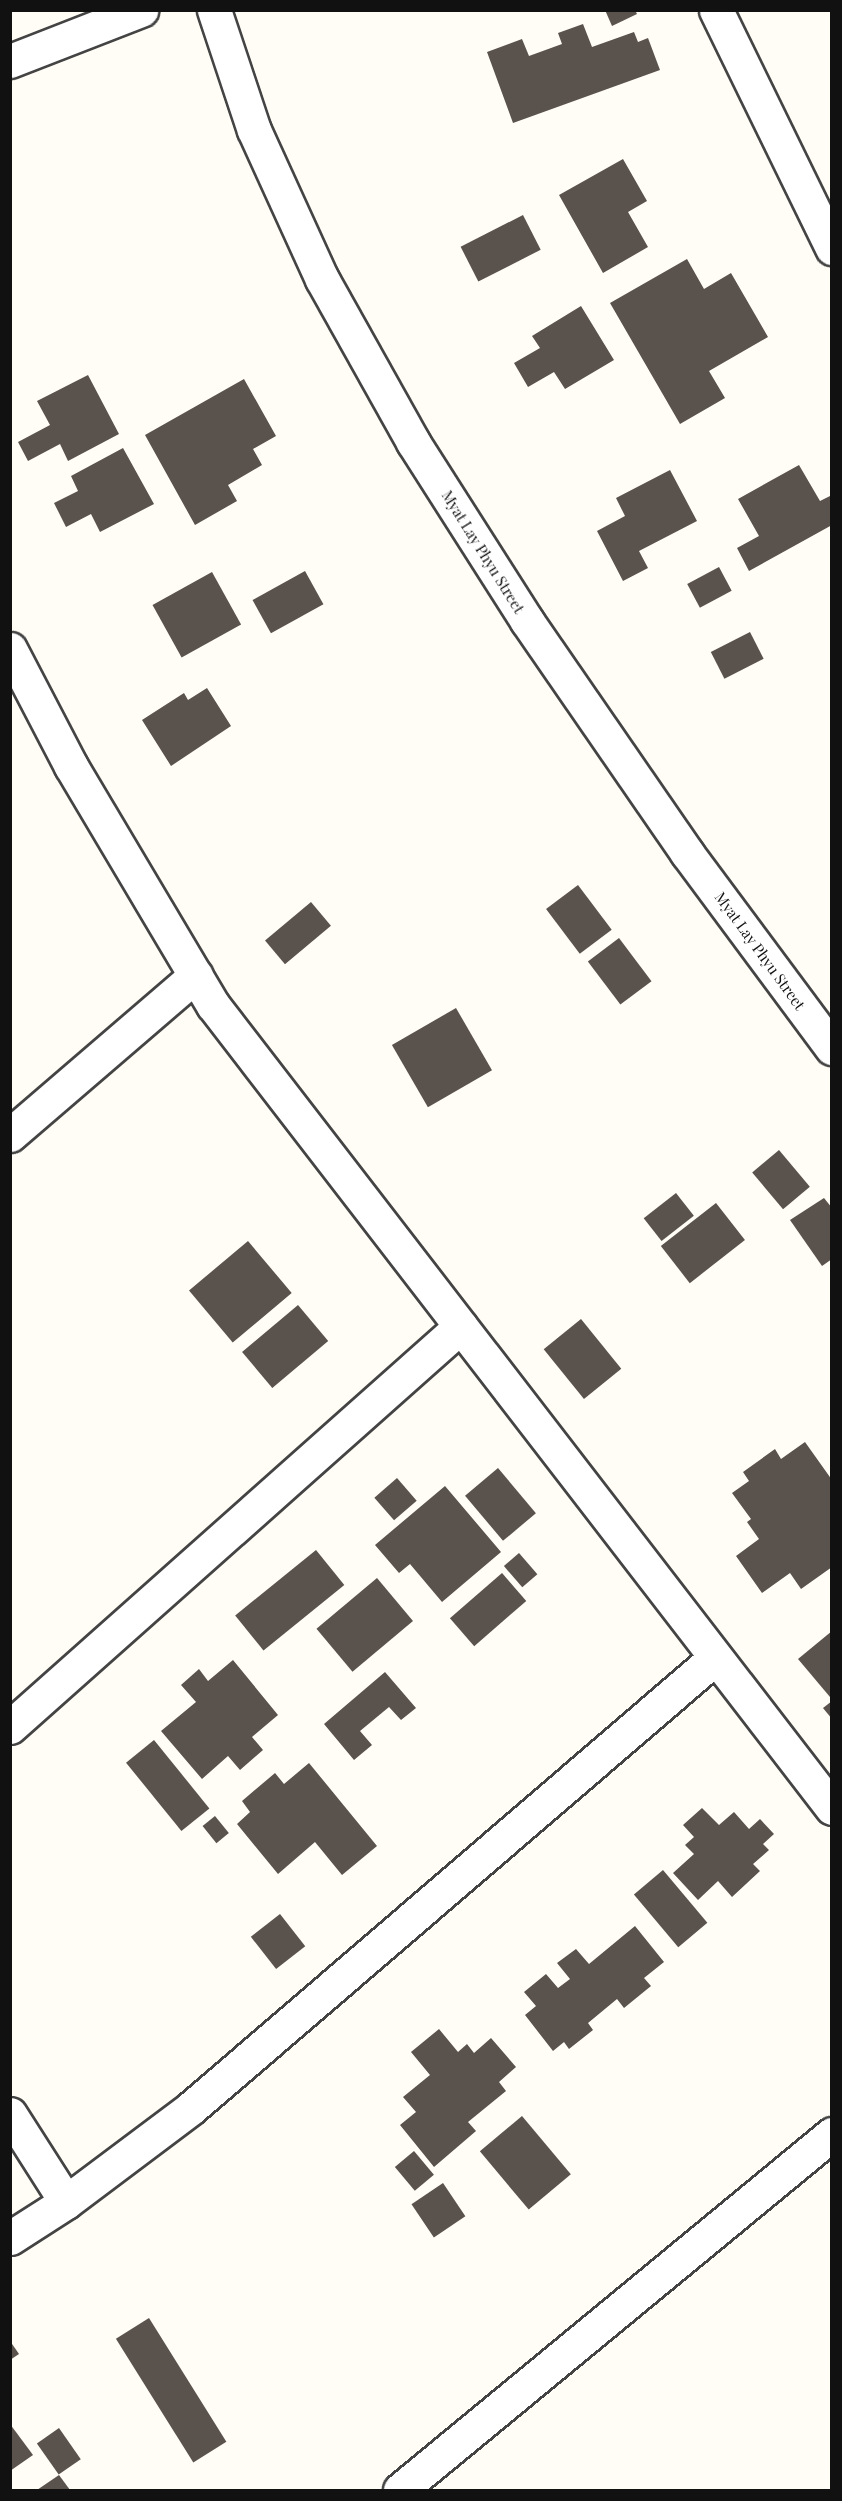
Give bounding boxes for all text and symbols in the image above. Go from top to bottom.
street label: Myat Lay Phyu Street [438,487,528,617]
street label: Myat Lay Phyu Street [711,888,809,1014]

